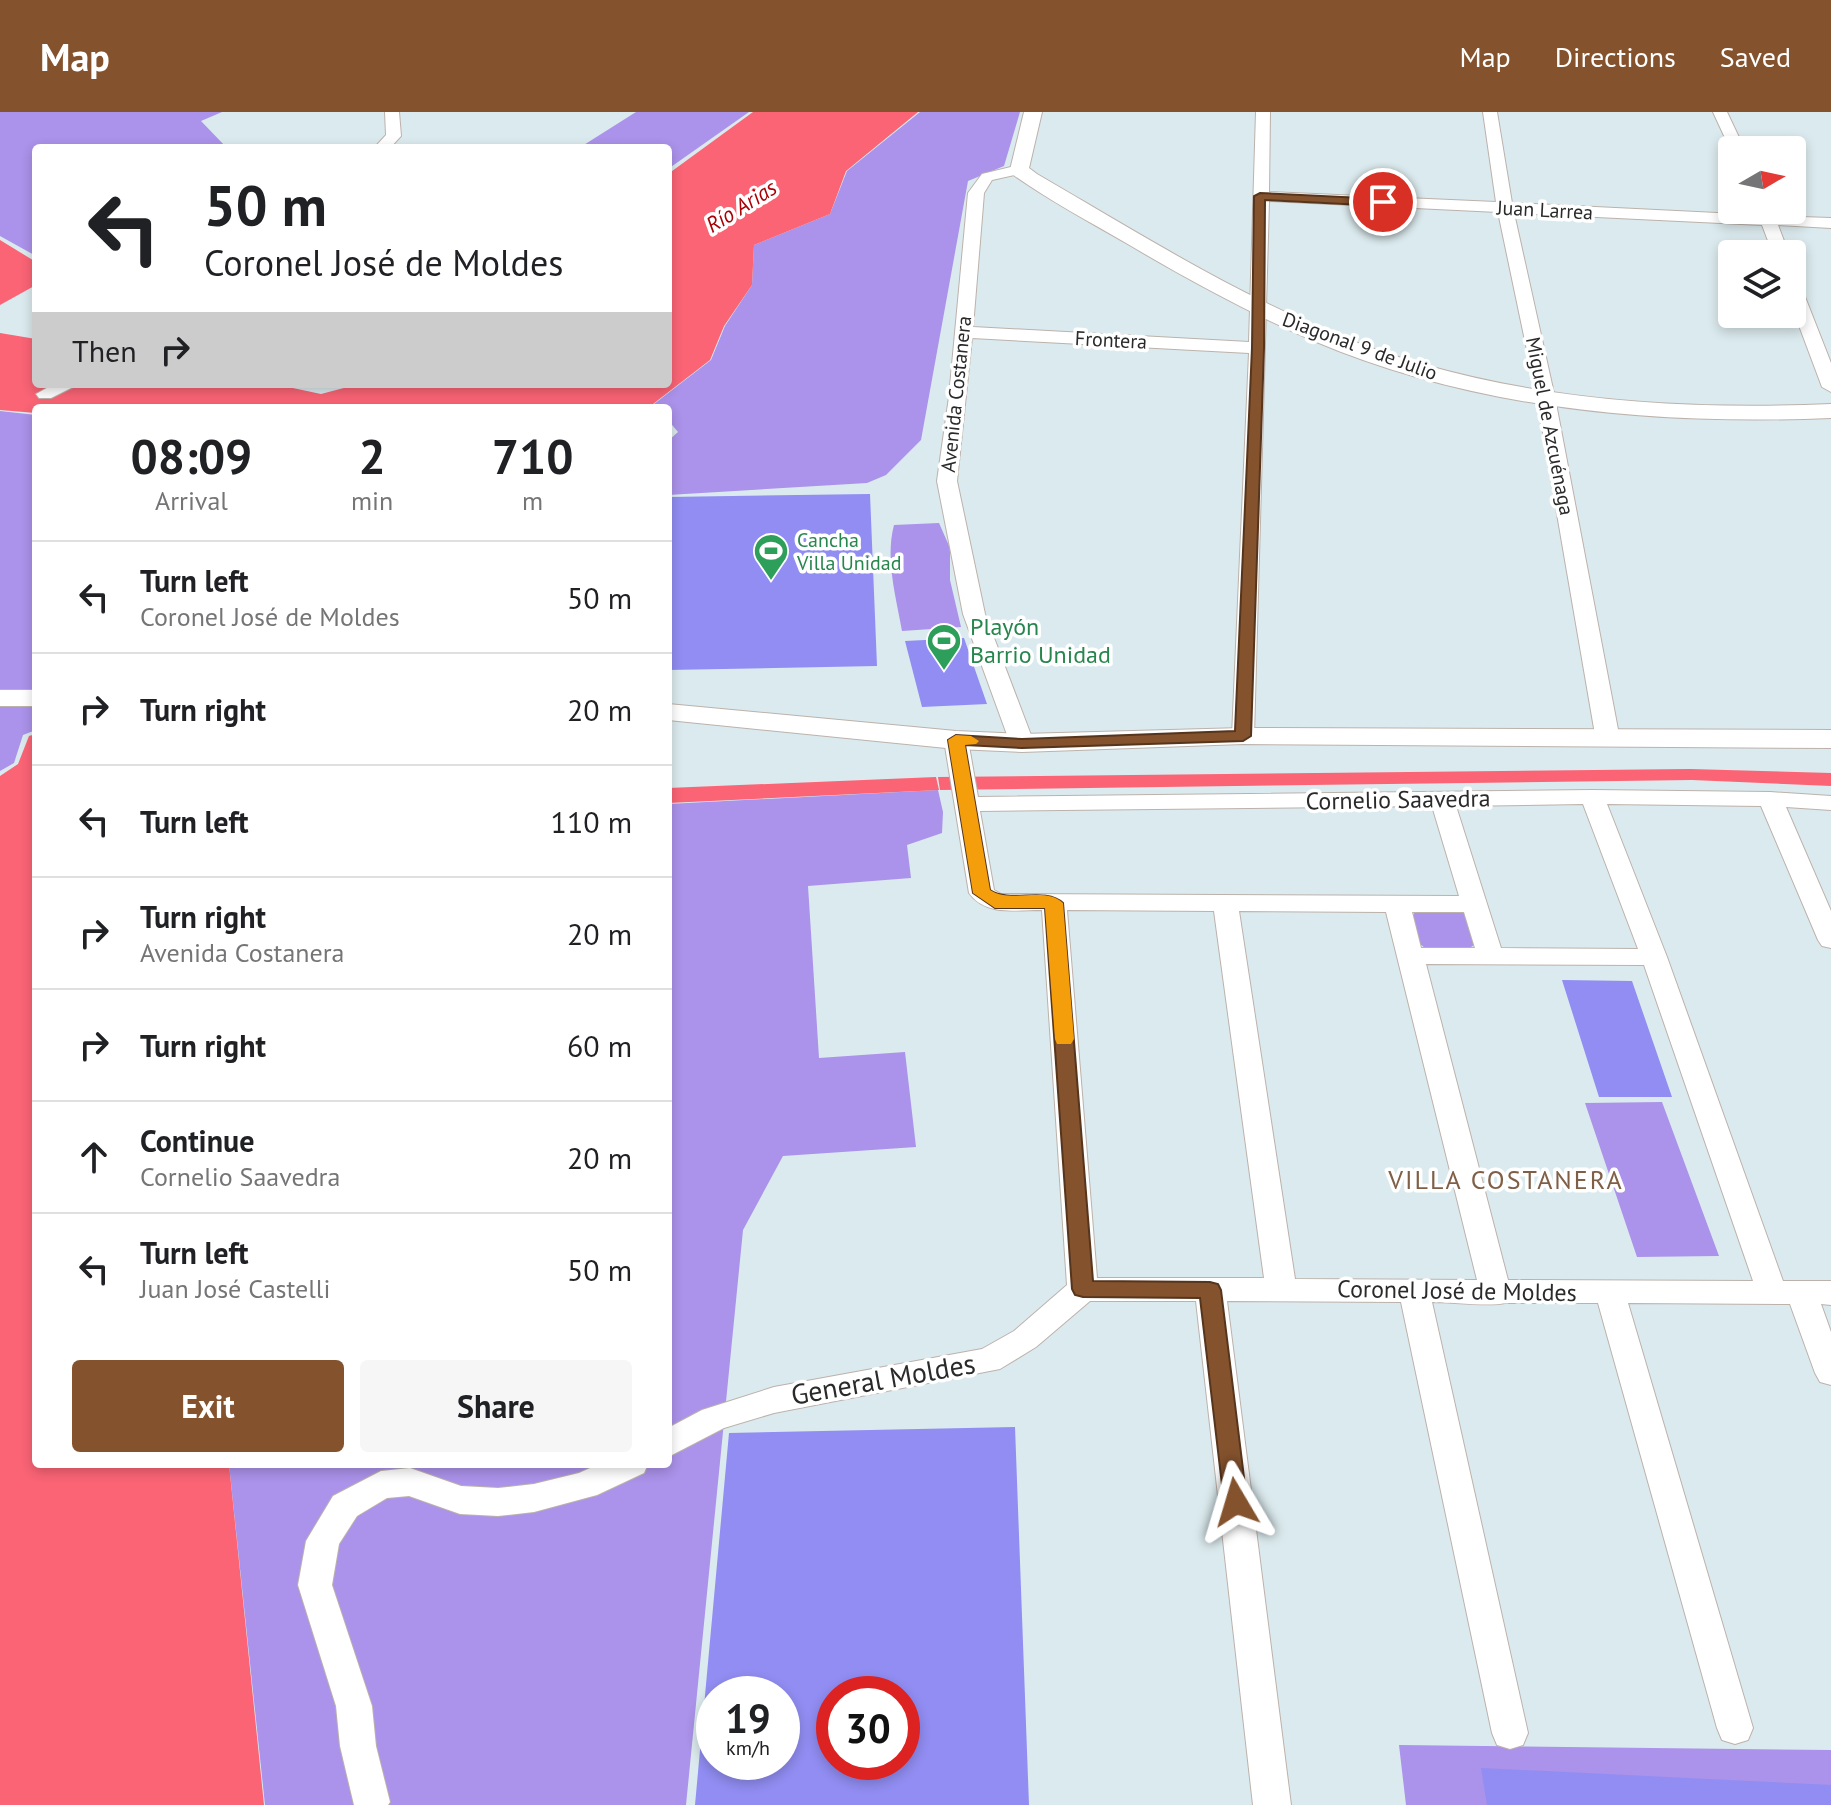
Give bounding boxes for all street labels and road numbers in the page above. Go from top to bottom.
street label: Juan Larrea [1495,194,1594,226]
street label: Diagonal 9 de Julio [1279,306,1441,386]
street label: Avenida Costanera [935,314,977,474]
street label: Frontera [1074,325,1148,355]
street label: Miguel de Azcuénaga [1520,335,1580,517]
street label: Cornelio Saavedra [1305,782,1491,817]
street label: Coronel José de Moldes [1337,1273,1577,1308]
street label: General Moldes [788,1344,978,1413]

